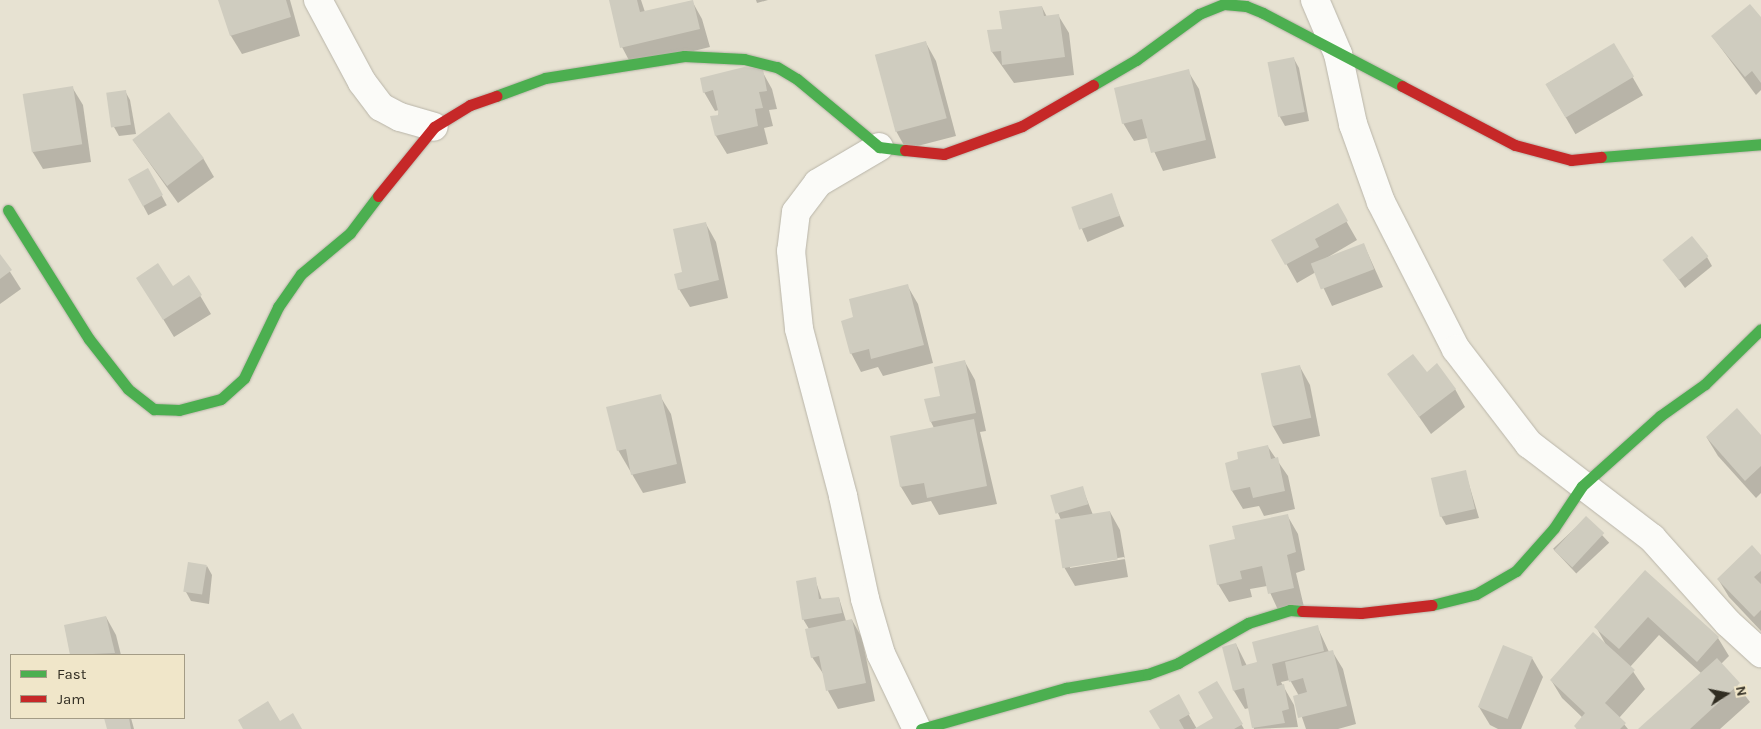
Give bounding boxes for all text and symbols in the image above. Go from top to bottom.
legend [10,654,185,719]
text: Fast [57,665,86,683]
north arrow [1701,669,1751,719]
text: N [1732,684,1751,698]
text: Jam [57,690,85,708]

